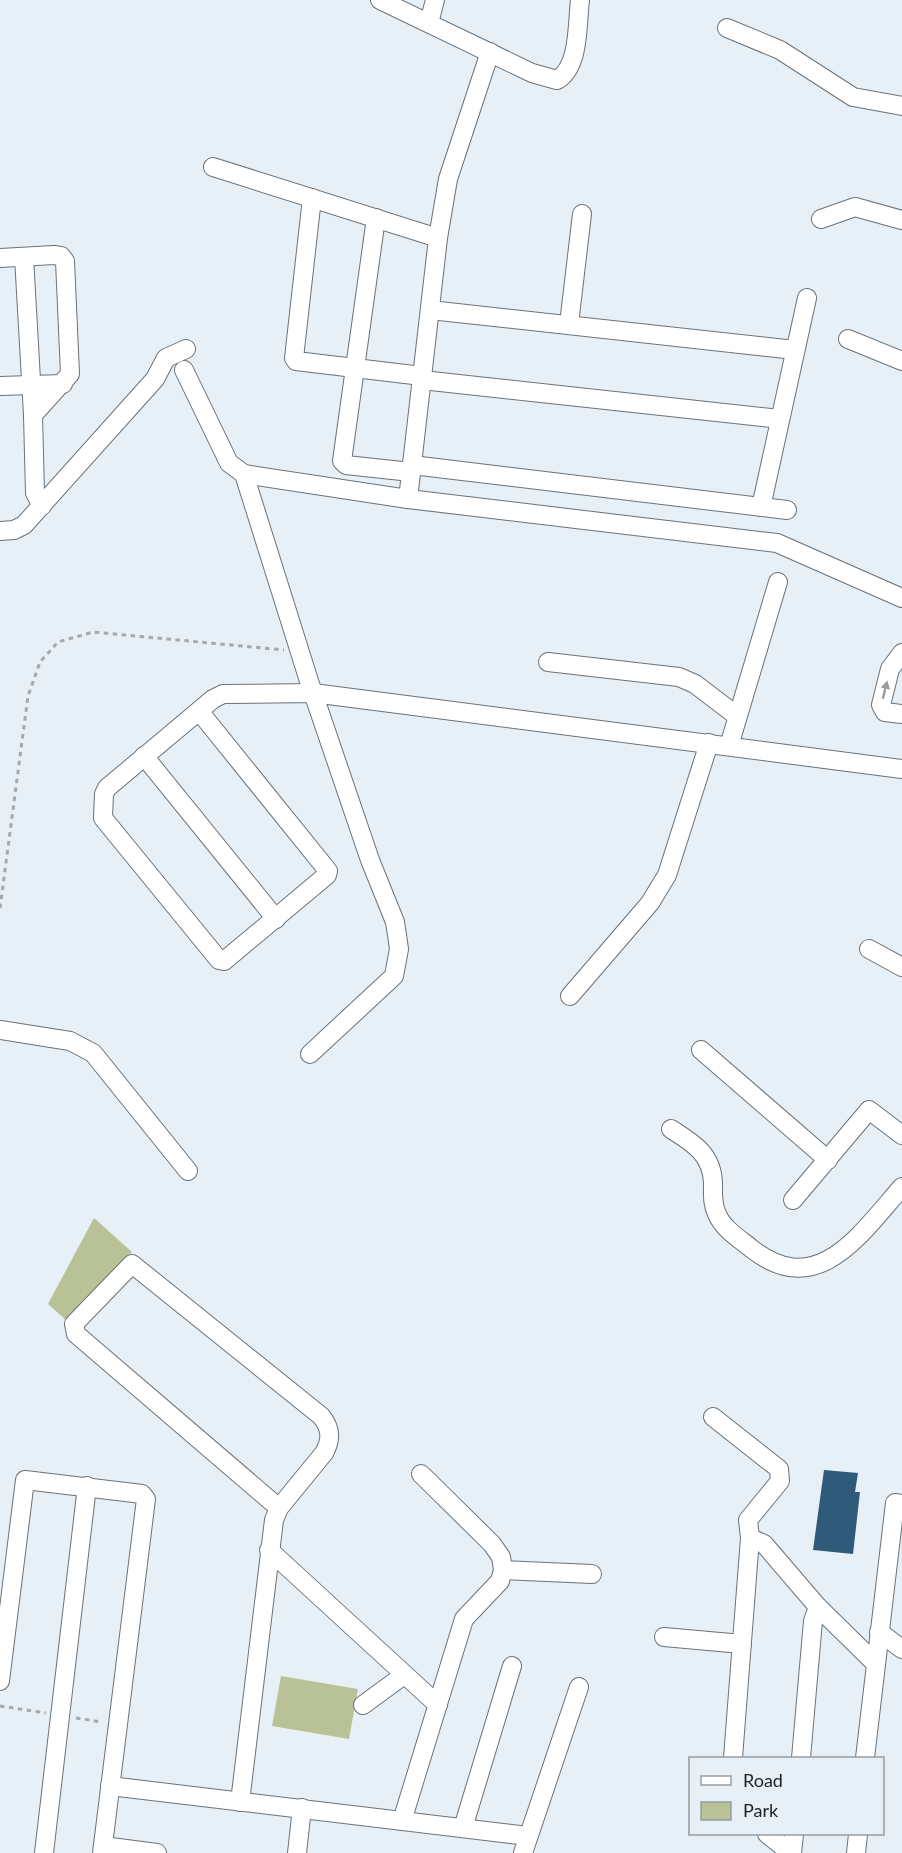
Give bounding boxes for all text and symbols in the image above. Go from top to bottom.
one-way arrow [881,680,891,699]
legend [689,1757,884,1835]
text: Road [743,1769,783,1791]
text: Park [743,1799,779,1821]

